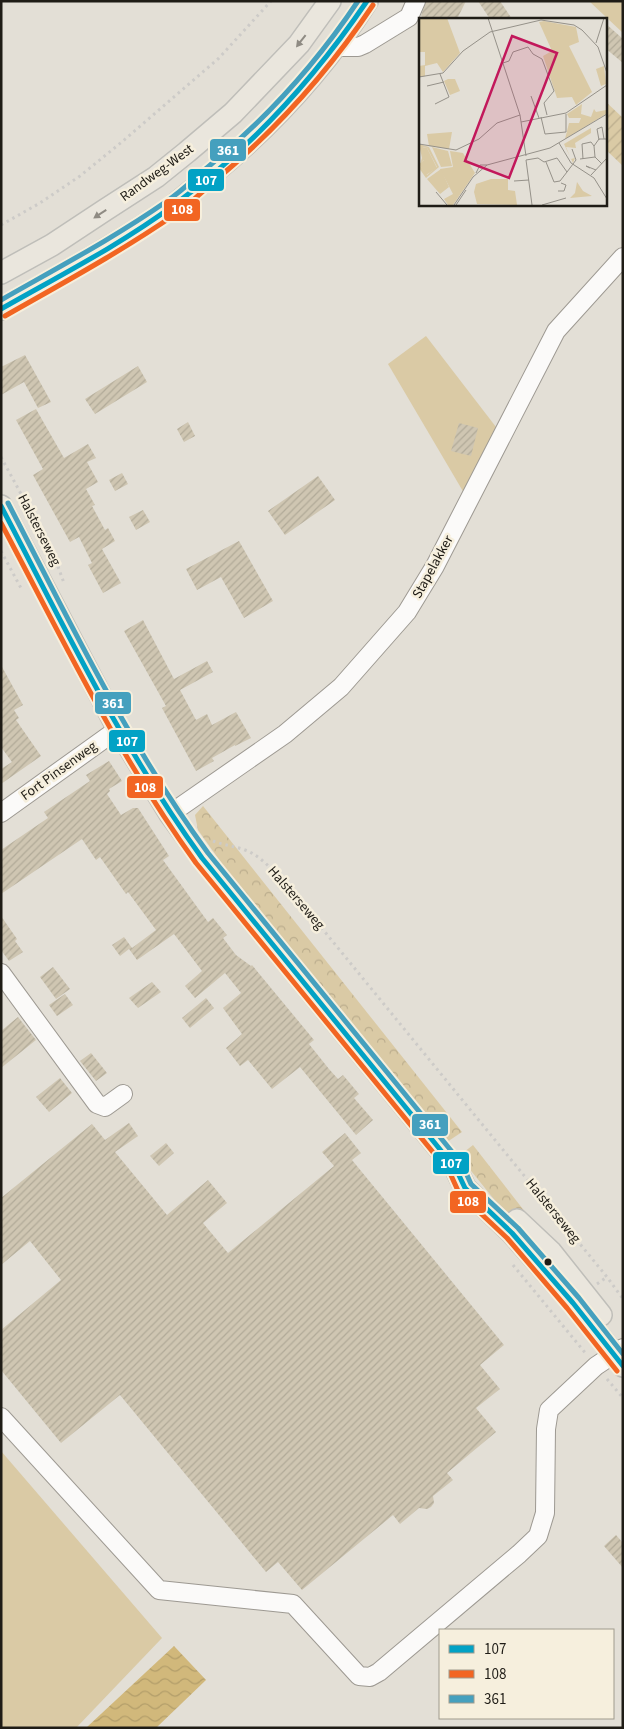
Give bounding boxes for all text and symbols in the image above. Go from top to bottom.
inset map [419,18,606,205]
one-way arrow [296,34,307,47]
line badge: 361 [209,138,247,162]
street label: Randweg-West [116,139,198,207]
text: 361 [217,141,239,161]
line badge: 107 [187,168,225,192]
text: 107 [195,171,217,191]
line badge: 108 [163,198,201,222]
text: 108 [171,200,193,220]
one-way arrow [94,209,107,218]
street label: Halsterseweg [12,491,66,569]
street label: Stapelakker [407,532,459,602]
line badge: 361 [94,691,132,715]
text: 361 [102,694,124,714]
line badge: 107 [108,729,146,753]
text: 107 [116,732,138,752]
street label: Fort Pinsenweg [17,736,101,806]
line badge: 108 [126,775,164,799]
text: 108 [134,778,156,798]
street label: Halsterseweg [263,862,329,934]
line badge: 361 [411,1113,449,1137]
text: 361 [419,1115,441,1135]
line badge: 107 [432,1151,470,1175]
text: 107 [440,1154,462,1174]
street label: Halsterseweg [521,1174,585,1248]
line badge: 108 [449,1190,487,1214]
text: 108 [457,1192,479,1212]
unlabelled marker [543,1257,553,1267]
legend [439,1629,614,1719]
text: 107 [484,1639,506,1660]
text: 108 [484,1664,506,1685]
text: 361 [484,1689,506,1710]

